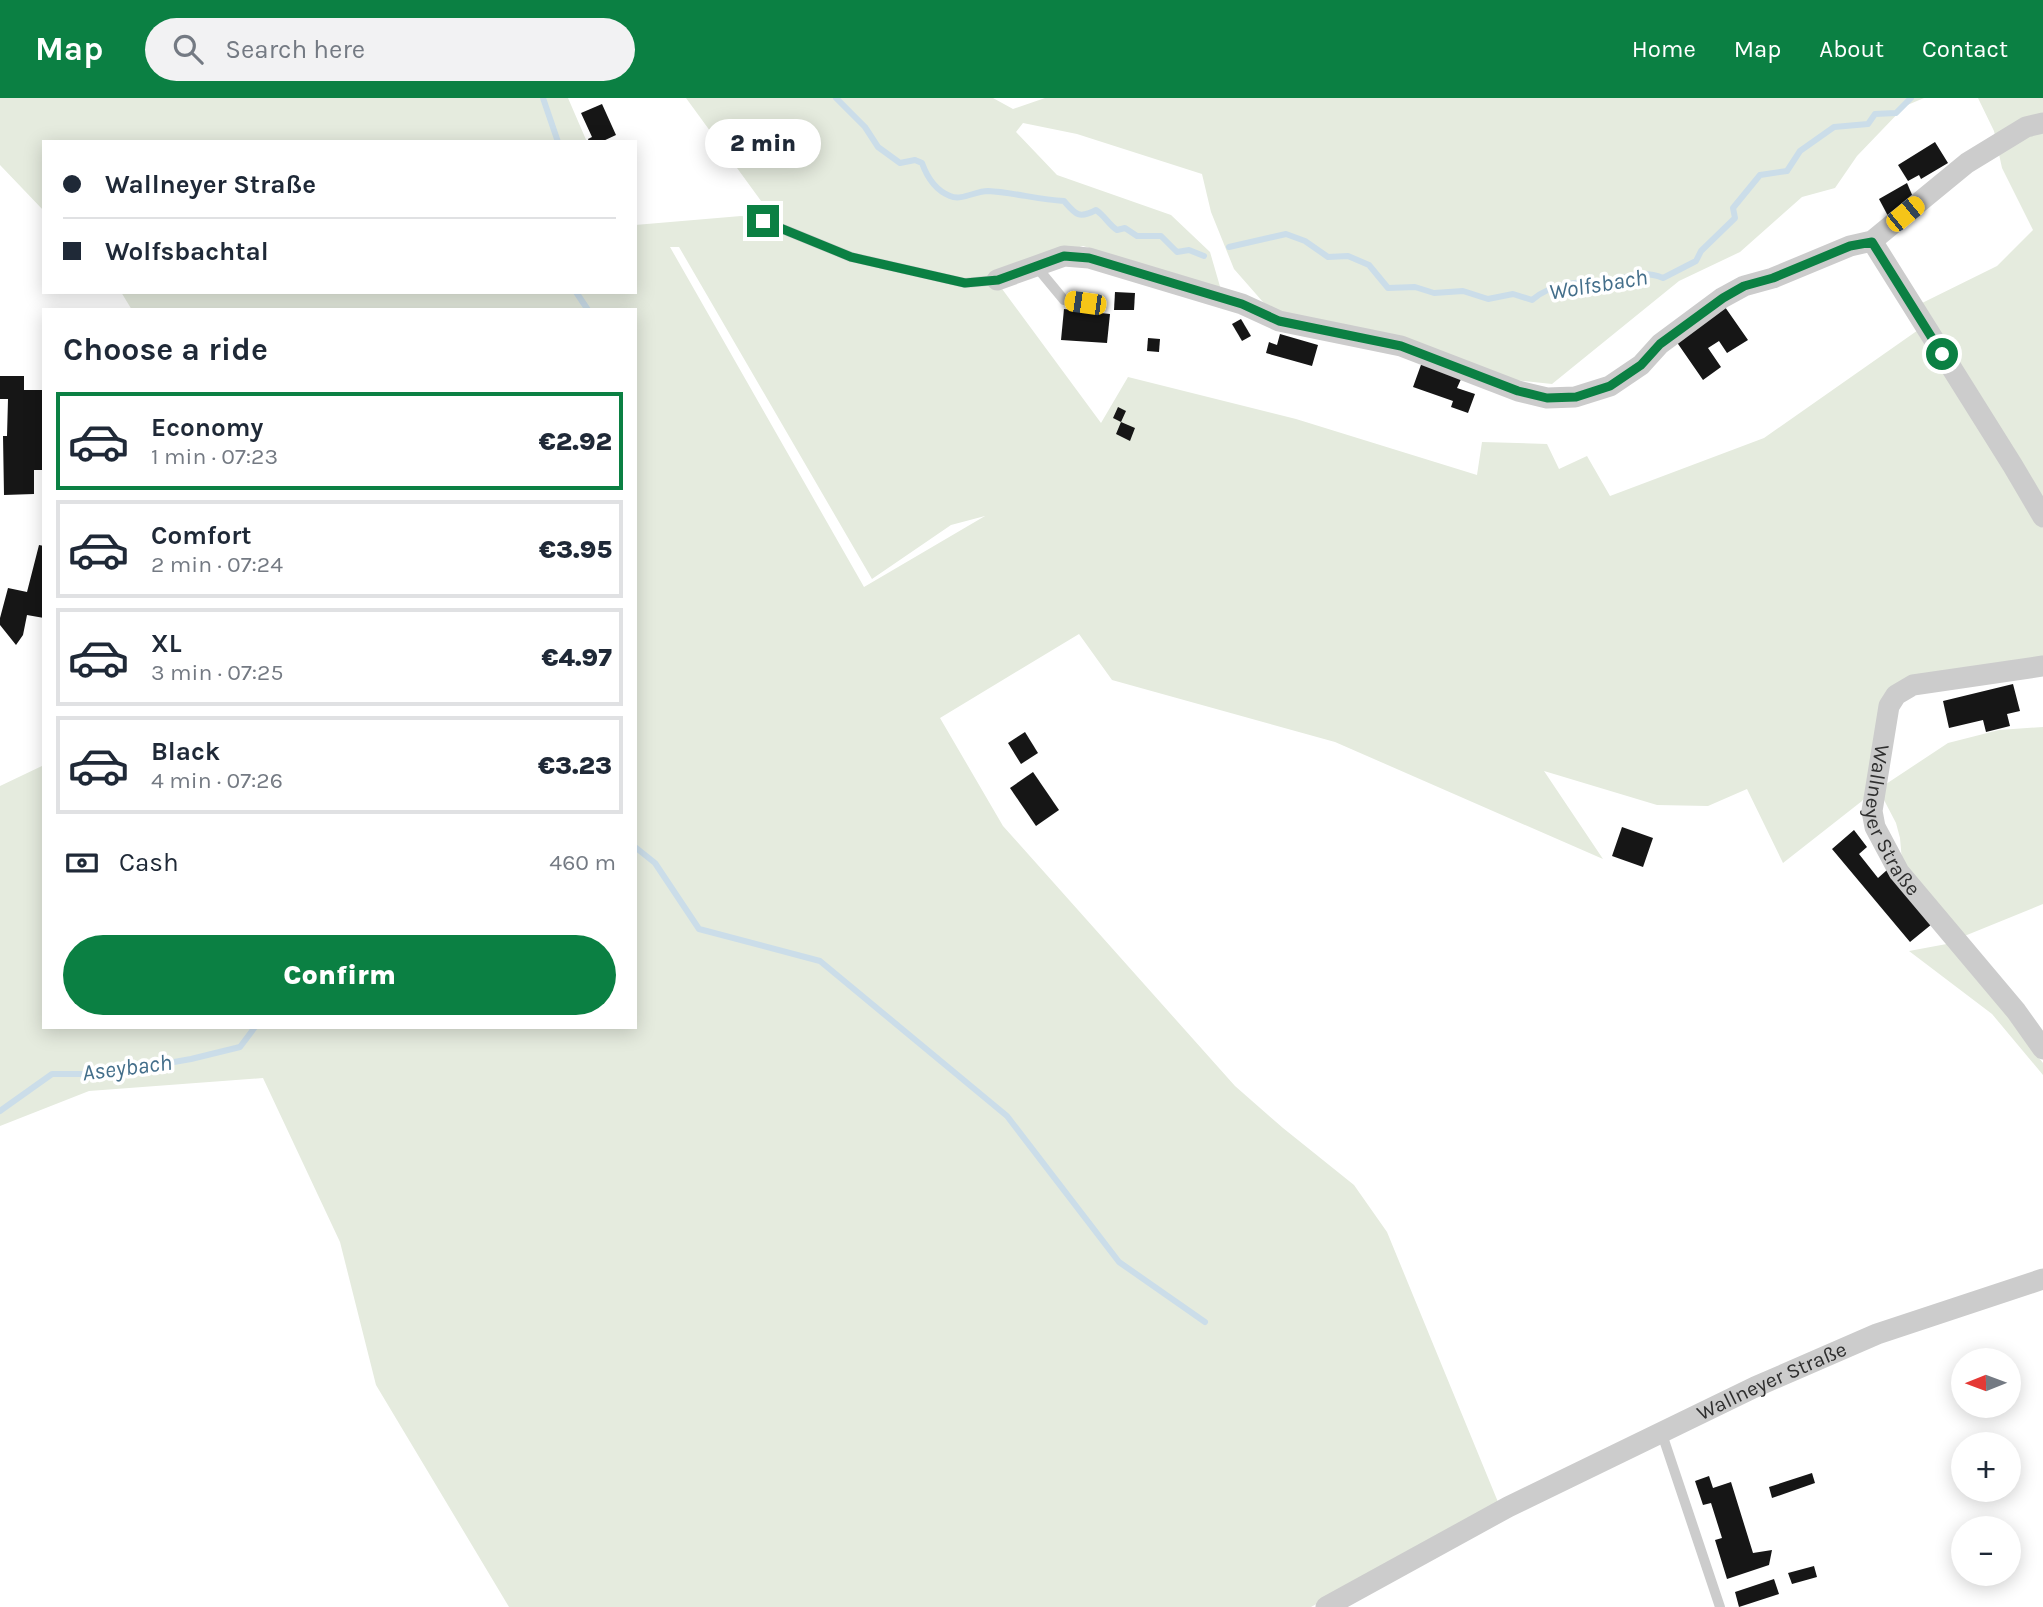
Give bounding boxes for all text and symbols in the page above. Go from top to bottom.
search box [145,18,635,81]
text: Map [35,30,103,68]
icon: search [169,30,207,68]
text: Search here [225,34,365,65]
text: Home [1632,35,1696,63]
text: Map [1734,35,1781,63]
text: About [1819,35,1884,63]
text: Contact [1922,35,2008,63]
callout: 2 min [705,120,821,169]
text: 2 min [730,130,796,157]
text: Wallneyer Straße [105,169,316,200]
car [1883,193,1928,235]
route end [747,205,779,237]
text: Wolfsbachtal [105,236,269,267]
water label: Wolfsbach [1547,263,1649,306]
car [1063,290,1108,316]
text: Choose a ride [63,331,268,368]
route start [1926,338,1958,370]
icon: car [67,410,130,473]
text: Economy [151,412,263,443]
text: €2.92 [539,426,612,457]
text: 1 min · 07:23 [151,443,278,470]
icon: car [67,518,130,581]
text: Comfort [151,520,252,551]
text: €3.95 [539,534,612,565]
text: 2 min · 07:24 [151,551,283,578]
icon: car [67,626,130,689]
text: XL [151,628,182,659]
text: €4.97 [542,642,612,673]
text: 3 min · 07:25 [151,659,283,686]
icon: car [67,734,130,797]
text: Black [151,736,220,767]
street label: Wallneyer Straße [1860,743,1926,900]
text: €3.23 [538,750,612,781]
text: 4 min · 07:26 [151,767,283,794]
icon: cash [63,844,101,882]
text: Cash [119,847,179,878]
text: 460 m [549,849,616,876]
button: Confirm [63,935,616,1015]
water label: Aseybach [81,1049,174,1086]
street label: Wallneyer Straße [1693,1337,1850,1425]
north arrow [1951,1348,2021,1418]
map controls [1951,1348,2021,1586]
button: + [1951,1432,2021,1502]
button: − [1951,1516,2021,1586]

